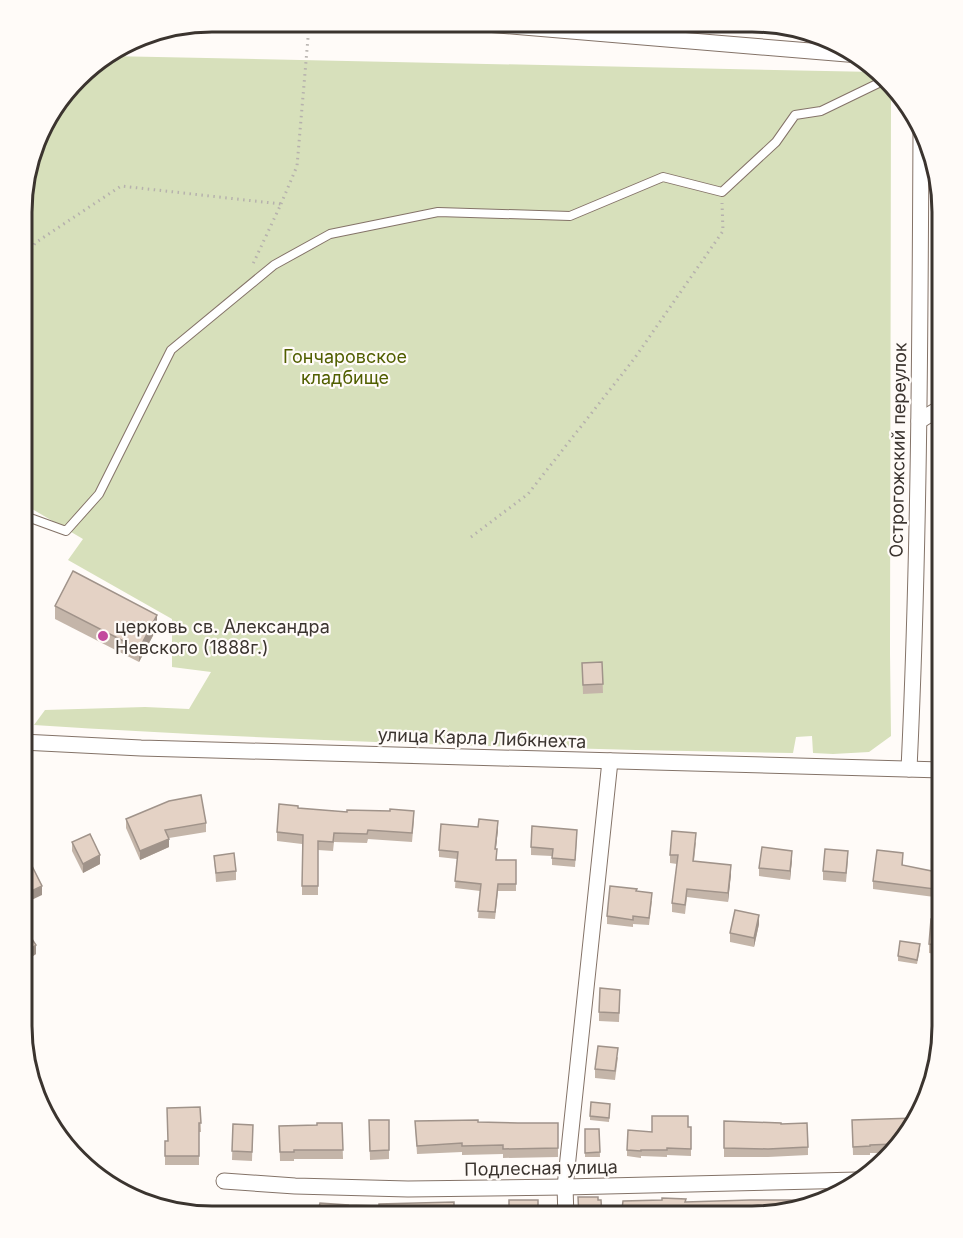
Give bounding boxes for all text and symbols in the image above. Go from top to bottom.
street label: Острогожский переулок [886,342,910,558]
park label: Гончаровское кладбище [283,346,407,388]
place label: церковь св. Александра Невского (1888г.) [115,616,330,658]
marker: церковь св. Александра Невского (1888г.) [96,629,110,643]
street label: улица Карла Либкнехта [377,724,587,752]
street label: Подлесная улица [464,1156,618,1180]

